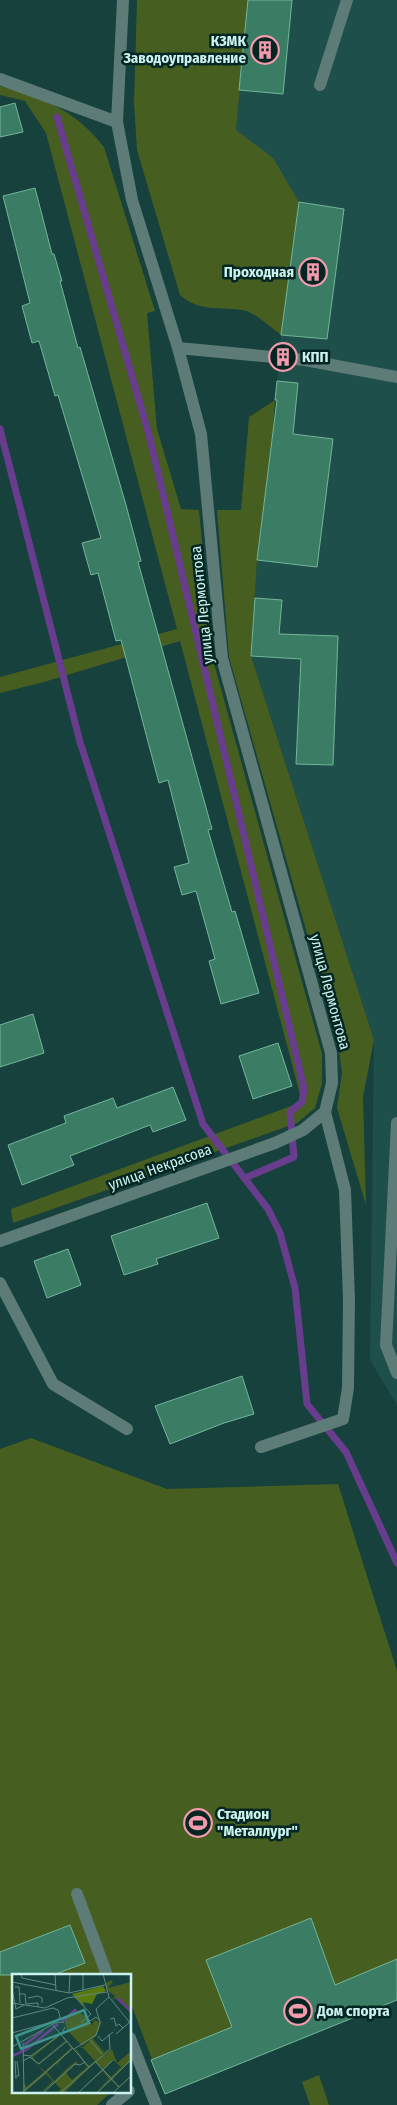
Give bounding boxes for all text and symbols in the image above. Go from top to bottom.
place label: КЗМК Заводоуправление [122,32,246,67]
building icon: КЗМК Заводоуправление [250,35,280,65]
building icon: Проходная [298,257,328,287]
place label: Проходная [224,263,294,281]
building icon: КПП [268,342,298,372]
place label: КПП [302,348,329,366]
street label: улица Лермонтова [187,545,217,665]
street label: улица Лермонтова [306,932,354,1052]
street label: улица Некрасова [106,1140,214,1194]
place label: Стадион "Металлург" [217,1805,298,1840]
sports icon: Стадион "Металлург" [183,1808,213,1838]
inset map [12,1974,131,2092]
sports icon: Дом спорта [283,1996,313,2026]
place label: Дом спорта [316,2002,390,2020]

